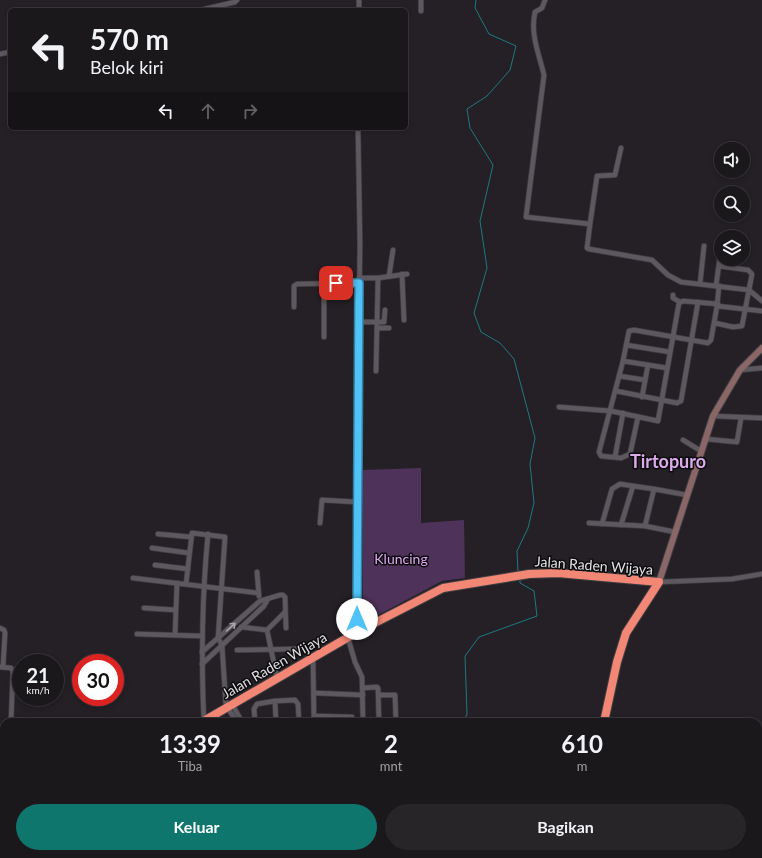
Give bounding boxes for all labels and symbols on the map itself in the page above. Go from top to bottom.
pin [319,266,353,300]
district label: Tirtopuro [630,450,706,472]
park label: Kluncing [374,550,428,567]
street label: Jalan Raden Wijaya [534,552,654,578]
position arrow [336,598,378,640]
one-way arrow [226,622,236,631]
street label: Jalan Raden Wijaya [219,628,330,702]
speed limit sign: 30 [72,654,124,706]

